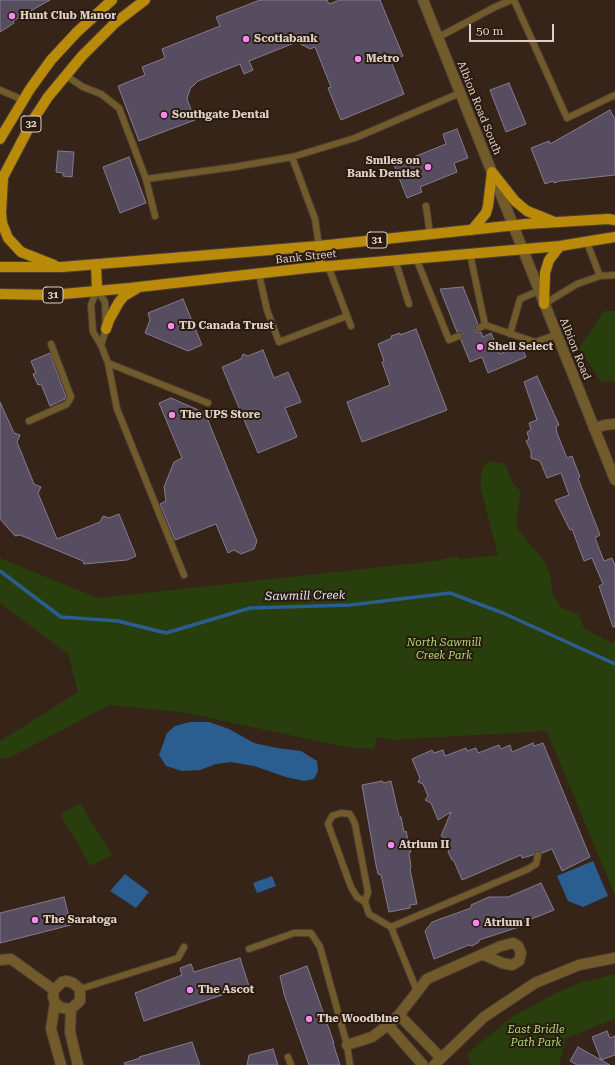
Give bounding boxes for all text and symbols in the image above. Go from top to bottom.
place label: Hunt Club Manor [20,9,116,23]
marker: Hunt Club Manor [7,11,17,21]
scale bar [471,16,556,42]
text: 50 m [476,24,503,38]
place label: Scotiabank [254,32,318,46]
marker: Scotiabank [241,34,251,44]
place label: Metro [366,52,399,66]
marker: Metro [353,54,363,64]
street label: Albion Road South [454,59,504,157]
place label: Southgate Dental [172,108,269,122]
marker: Southgate Dental [159,110,169,120]
road number: 32 [21,116,41,132]
place label: Smiles on Bank Dentist [347,154,420,180]
marker: Smiles on Bank Dentist [423,162,433,172]
road number: 31 [367,232,387,248]
street label: Bank Street [275,247,337,267]
road number: 31 [43,287,63,303]
street label: Albion Road [557,316,593,382]
place label: TD Canada Trust [179,319,274,333]
marker: TD Canada Trust [166,321,176,331]
place label: Shell Select [488,340,553,354]
marker: Shell Select [475,342,485,352]
place label: The UPS Store [180,408,260,422]
marker: The UPS Store [167,410,177,420]
water label: Sawmill Creek [265,588,345,604]
park label: North Sawmill Creek Park [407,636,481,662]
place label: Atrium II [399,838,449,852]
marker: Atrium II [386,840,396,850]
place label: The Saratoga [43,913,117,927]
marker: The Saratoga [30,915,40,925]
place label: Atrium I [484,916,530,930]
marker: Atrium I [471,918,481,928]
place label: The Ascot [198,983,254,997]
marker: The Ascot [185,985,195,995]
place label: The Woodbine [317,1012,399,1026]
marker: The Woodbine [304,1014,314,1024]
park label: East Bridle Path Park [508,1023,564,1049]

